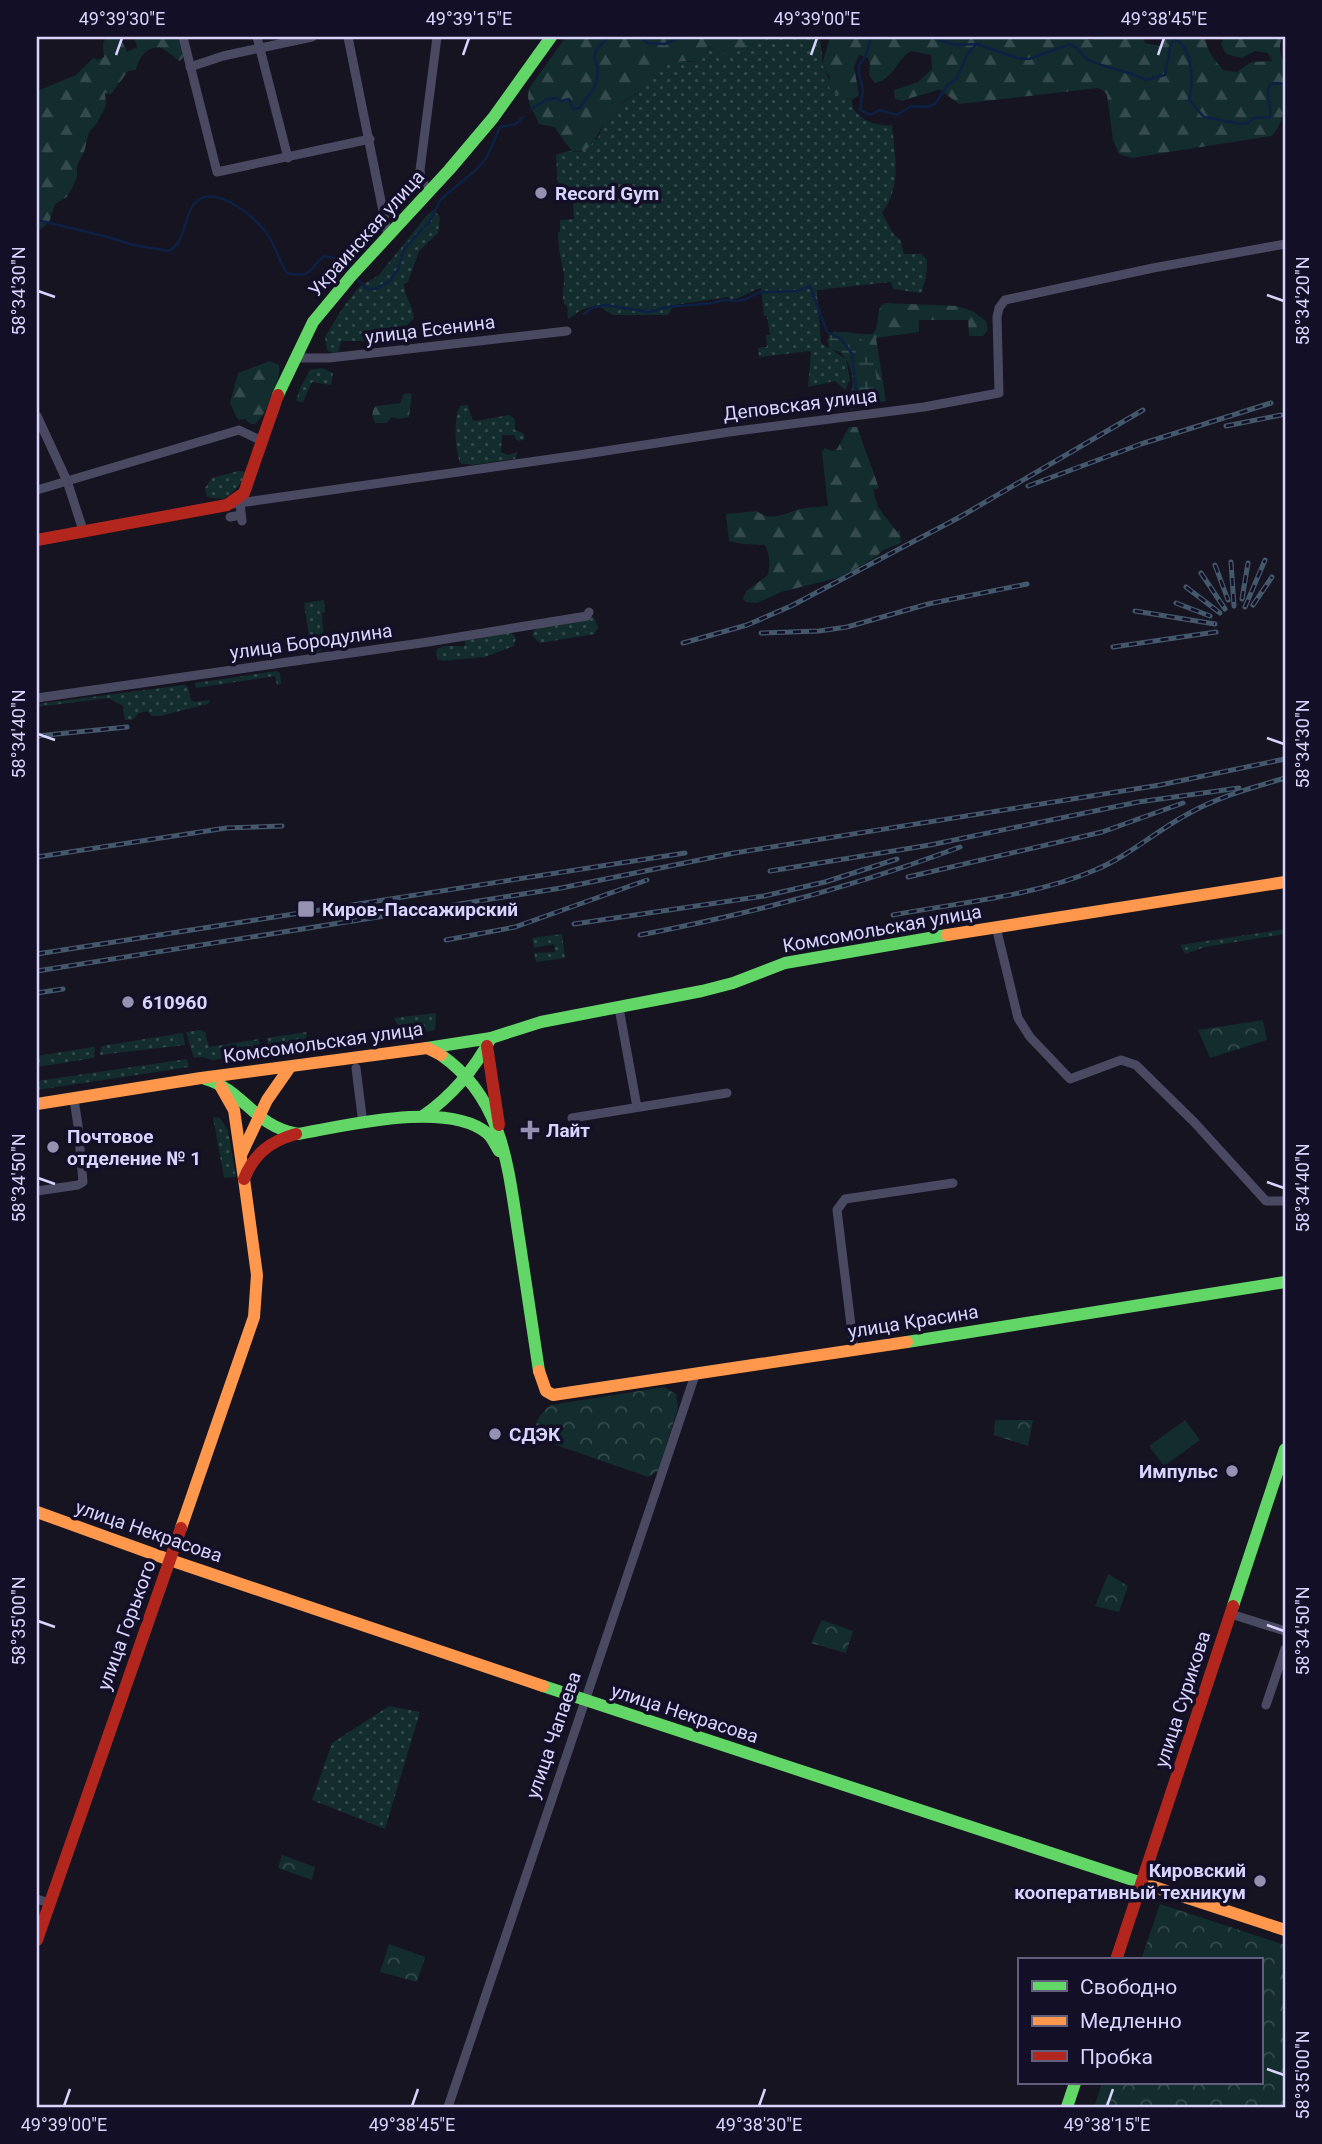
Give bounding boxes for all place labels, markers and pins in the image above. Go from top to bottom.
place label: Record Gym [555,182,659,205]
marker: Record Gym [533,185,549,201]
place label: Киров-Пассажирский [322,898,518,921]
marker: Киров-Пассажирский [296,899,316,919]
place label: 610960 [142,991,208,1014]
marker: 610960 [120,994,136,1010]
place label: Лайт [546,1119,590,1142]
marker: Лайт [520,1120,540,1140]
place label: Почтовое отделение № 1 [67,1125,201,1170]
marker: Почтовое отделение № 1 [45,1139,61,1155]
place label: СДЭК [509,1423,561,1446]
marker: СДЭК [487,1426,503,1442]
place label: Импульс [1139,1460,1218,1483]
marker: Импульс [1224,1463,1240,1479]
place label: Кировский кооперативный техникум [1014,1859,1246,1904]
marker: Кировский кооперативный техникум [1252,1873,1268,1889]

